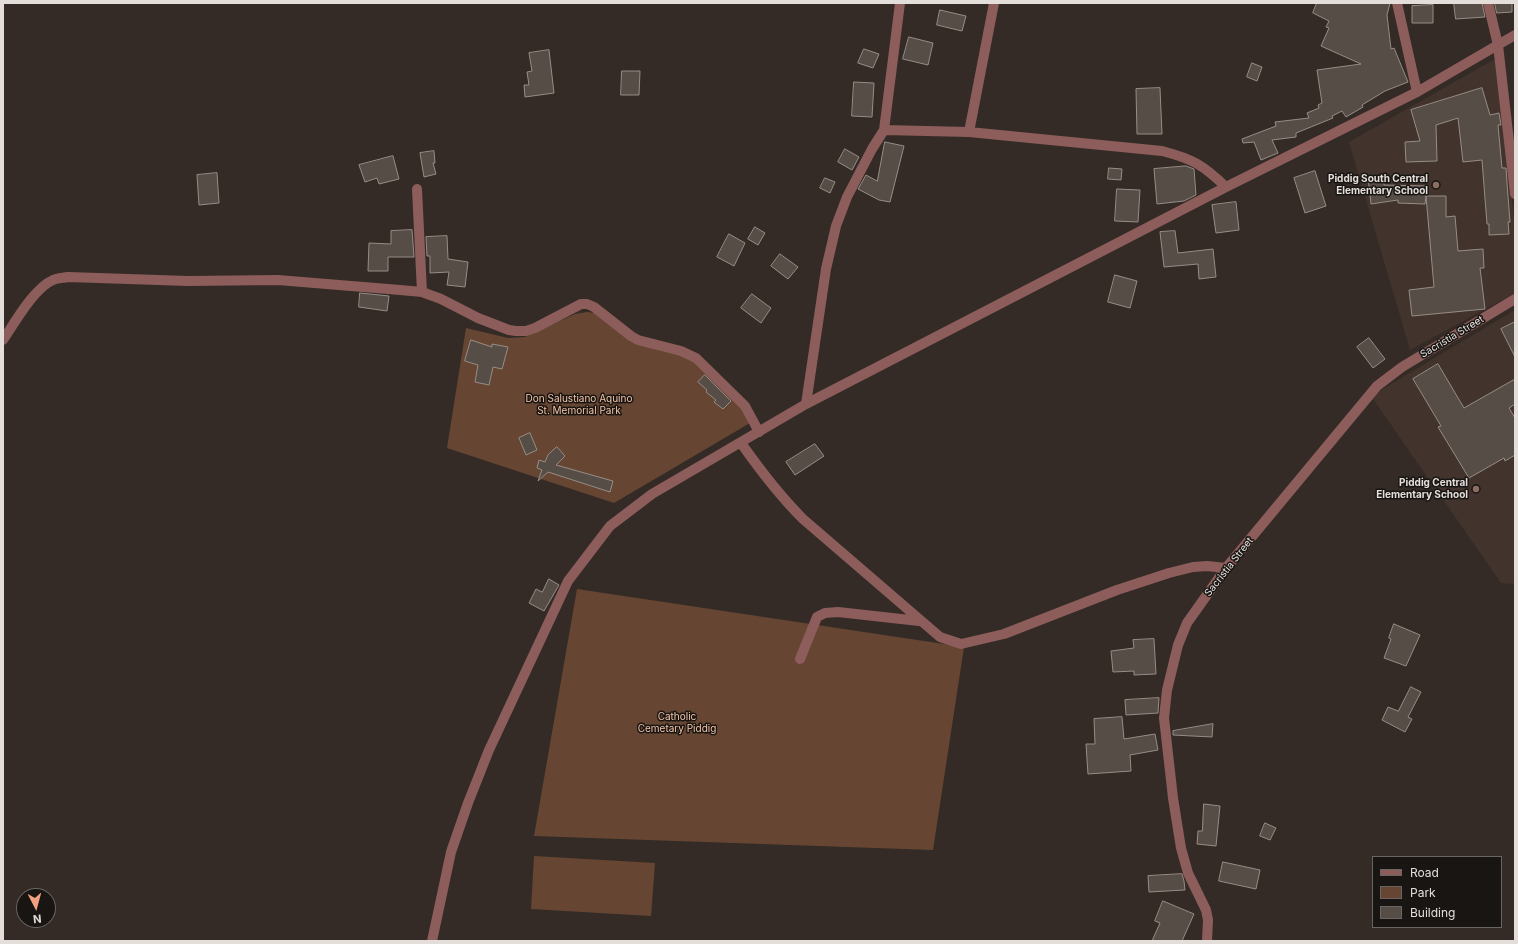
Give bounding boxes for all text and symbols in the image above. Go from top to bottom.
place label: Piddig South Central Elementary School [1328,173,1428,196]
marker: Piddig South Central Elementary School [1431,180,1441,190]
street label: Sacristia Street [1418,313,1486,361]
park label: Don Salustiano Aquino St. Memorial Park [526,393,632,416]
place label: Piddig Central Elementary School [1376,477,1468,500]
marker: Piddig Central Elementary School [1471,484,1481,494]
street label: Sacristia Street [1202,535,1256,599]
park label: Catholic Cemetary Piddig [638,711,716,734]
legend [1372,856,1502,928]
text: Road [1410,865,1439,880]
text: Park [1410,885,1436,900]
north arrow [16,888,56,928]
text: Building [1410,905,1455,920]
text: N [32,912,42,926]

